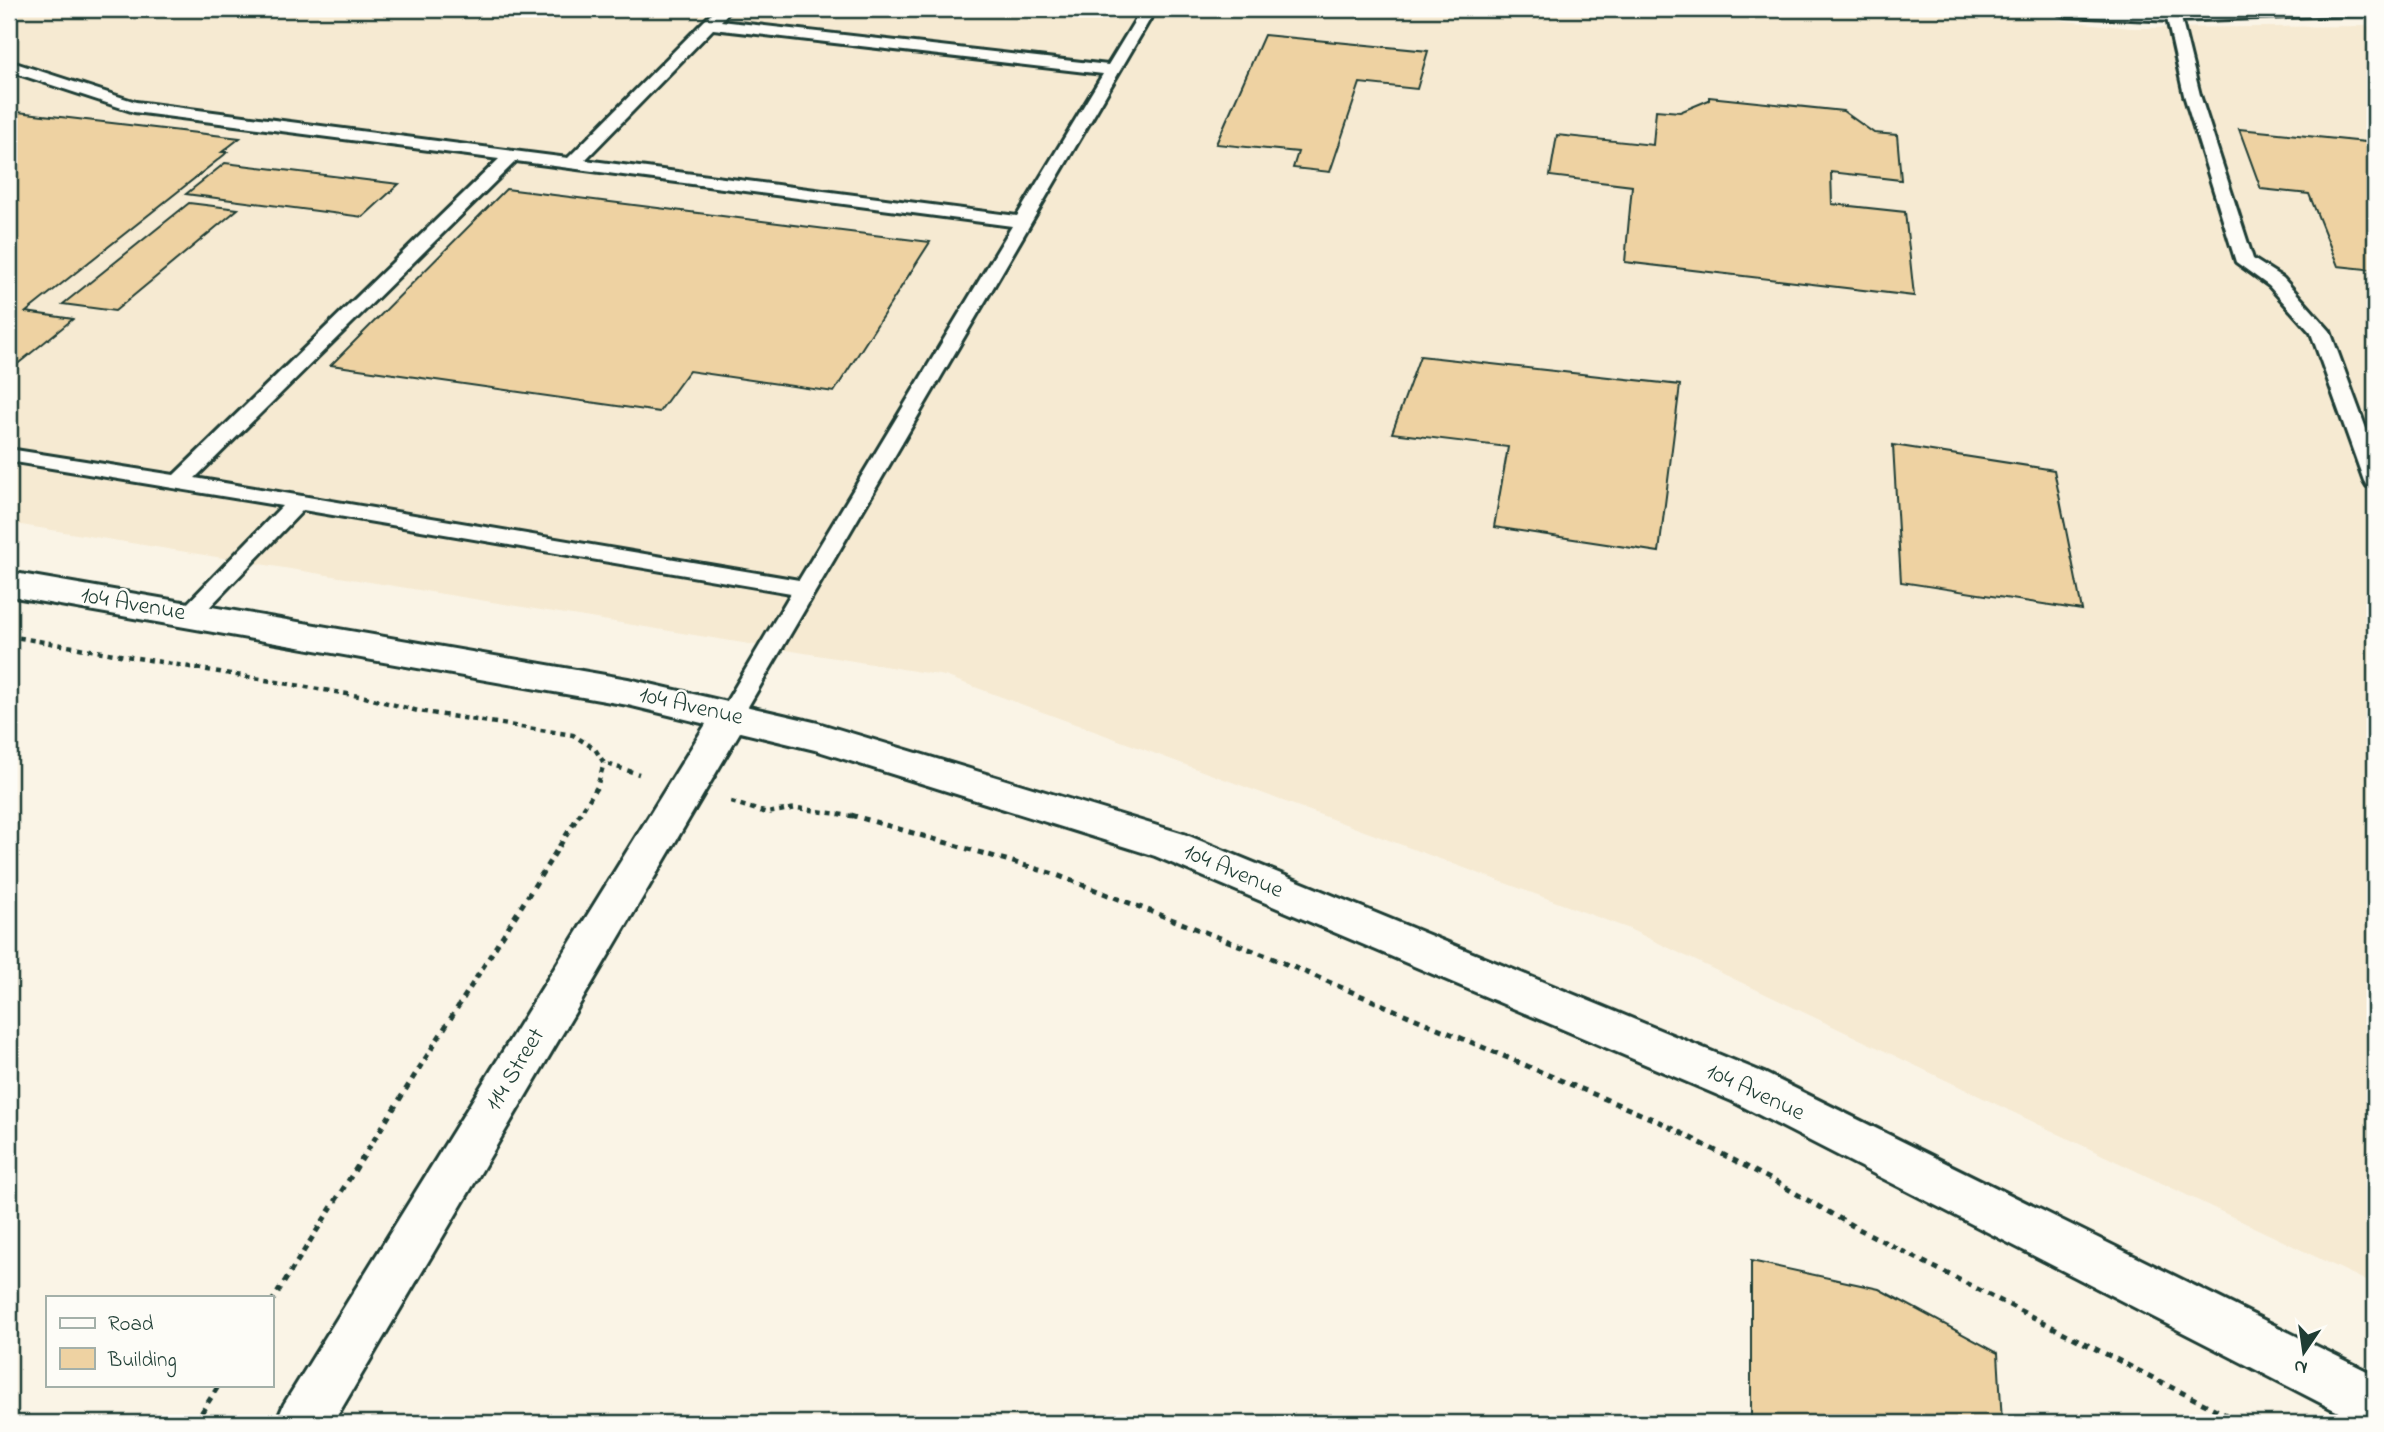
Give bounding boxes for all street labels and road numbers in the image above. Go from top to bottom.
street label: 104 Avenue [78,579,188,631]
street label: 104 Avenue [636,678,747,736]
street label: 104 Avenue [1178,835,1289,909]
street label: 114 Street [477,1022,555,1118]
street label: 104 Avenue [1700,1055,1810,1131]

